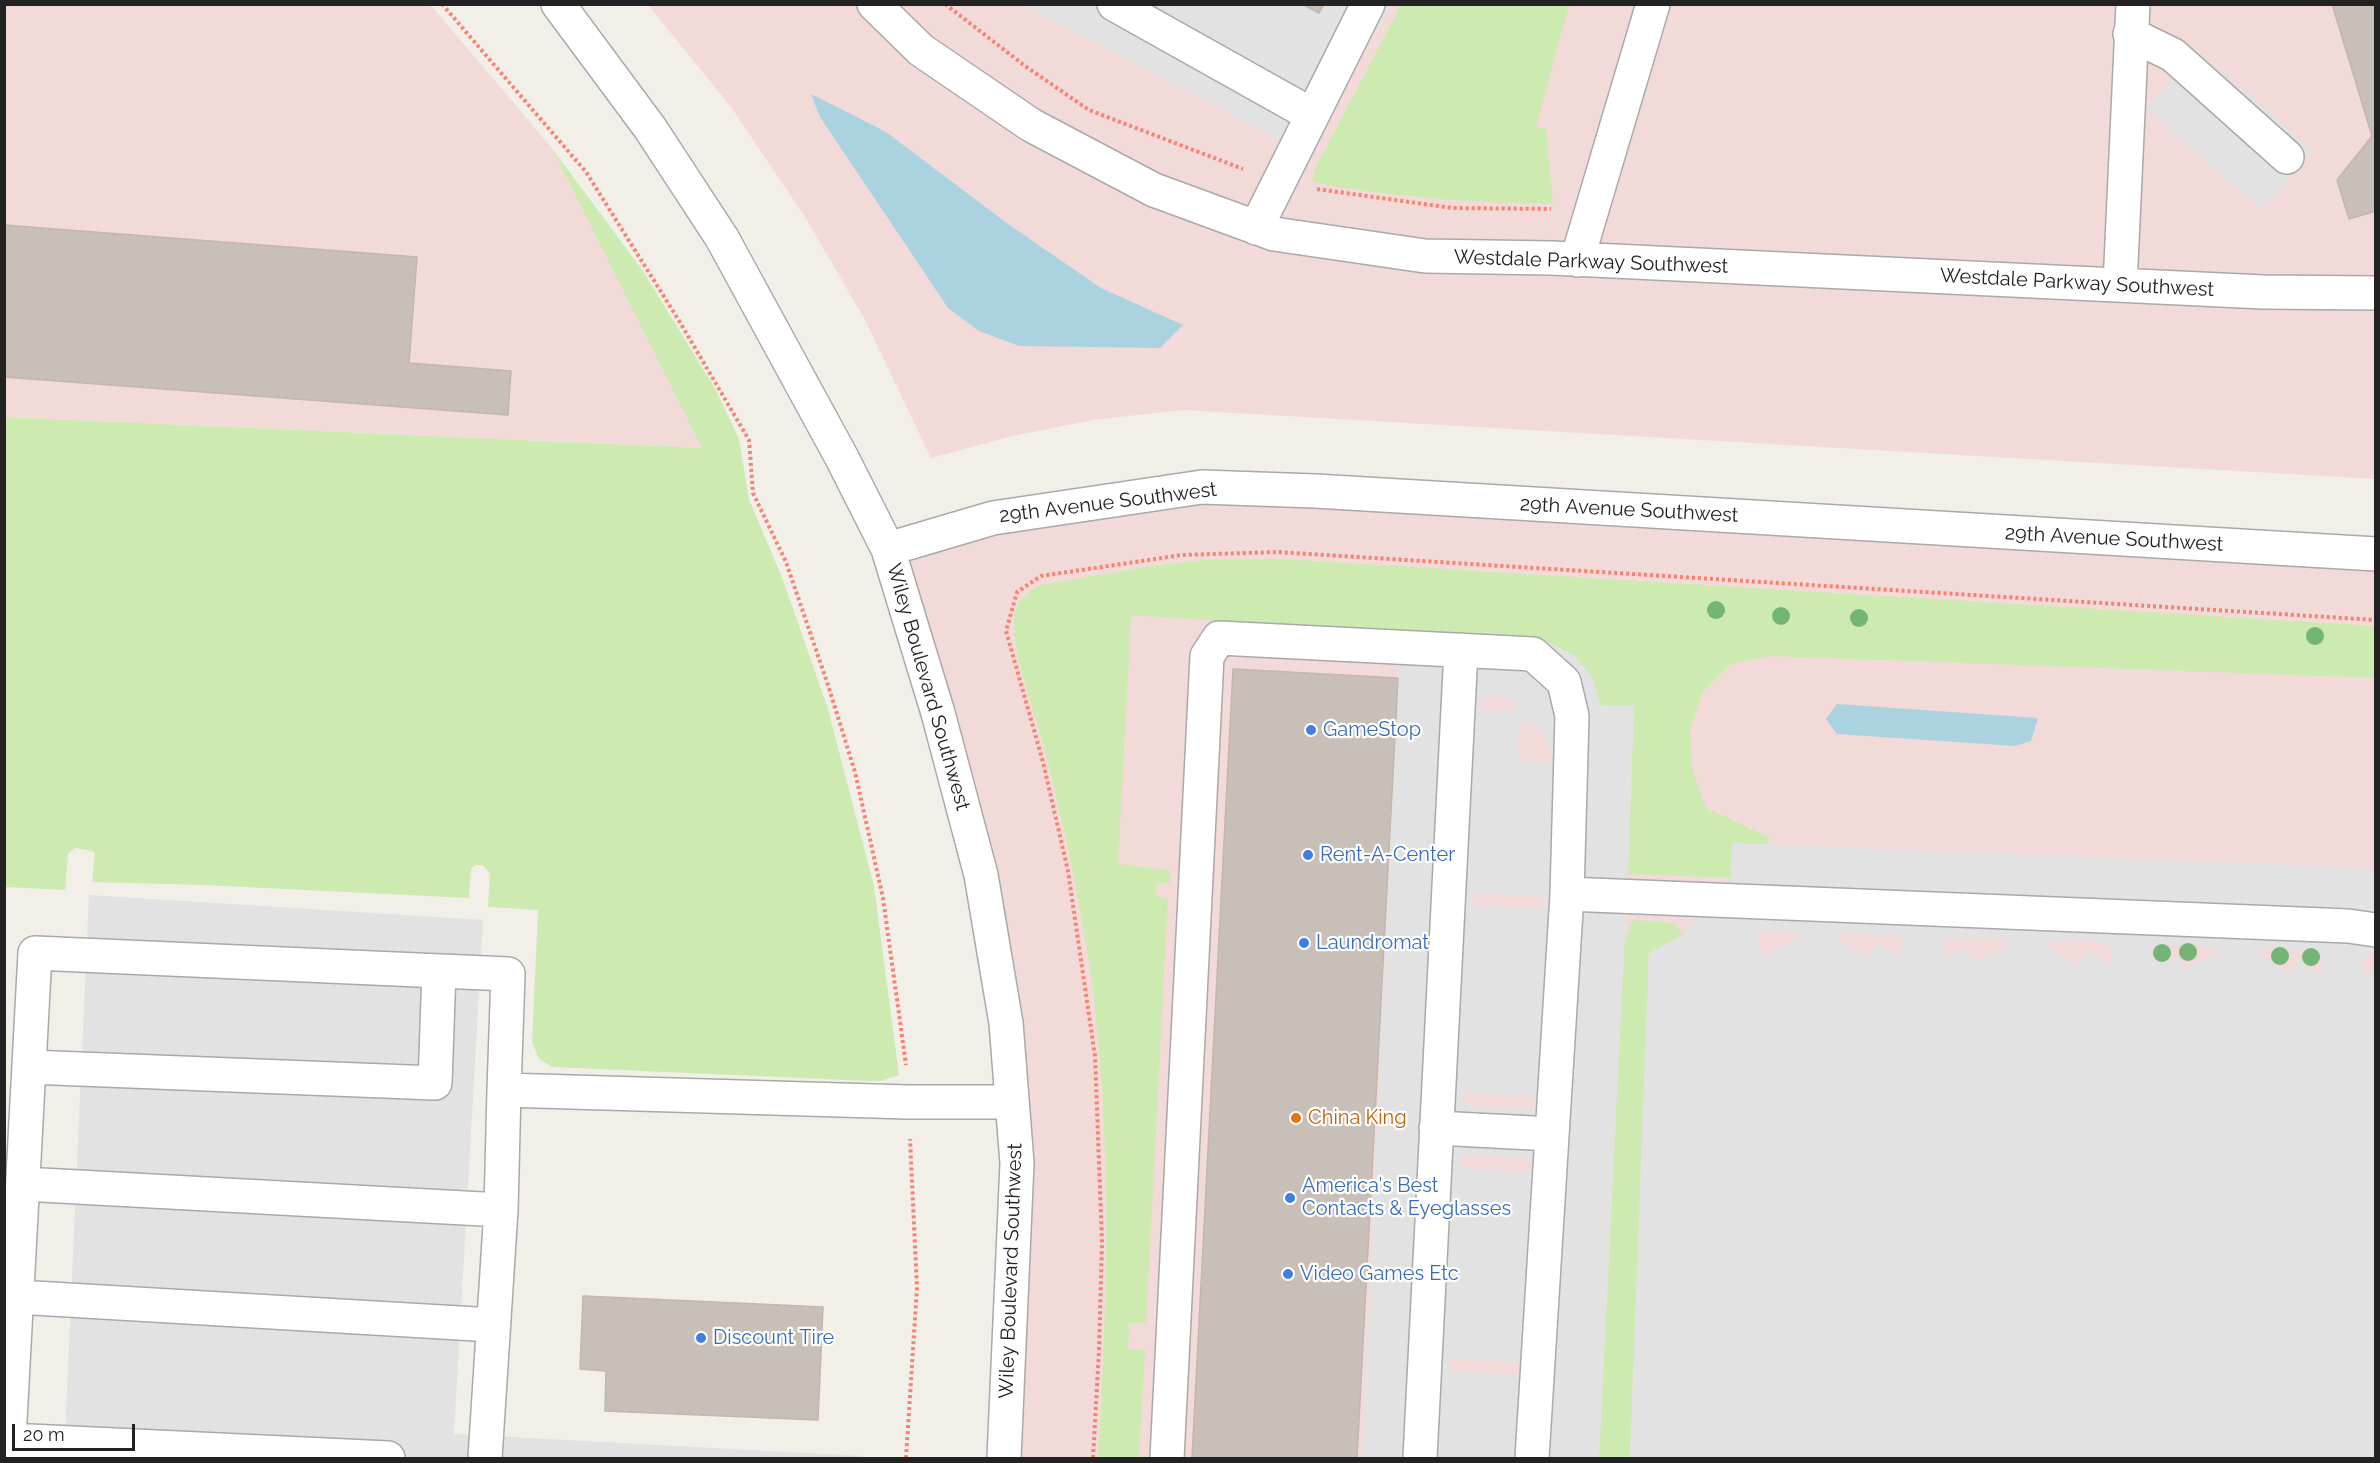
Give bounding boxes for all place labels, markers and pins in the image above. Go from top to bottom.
place label: GameStop [1323,718,1421,742]
marker: GameStop [1304,723,1318,737]
place label: Rent-A-Center [1320,843,1455,867]
marker: Rent-A-Center [1301,848,1315,862]
place label: Laundromat [1316,931,1429,955]
marker: Laundromat [1297,936,1311,950]
place label: China King [1308,1106,1407,1130]
marker: China King [1289,1111,1303,1125]
place label: America's Best Contacts & Eyeglasses [1302,1174,1511,1221]
marker: America's Best Contacts & Eyeglasses [1283,1191,1297,1205]
place label: Video Games Etc [1300,1262,1459,1286]
marker: Video Games Etc [1281,1267,1295,1281]
place label: Discount Tire [713,1326,834,1350]
marker: Discount Tire [694,1331,708,1345]

